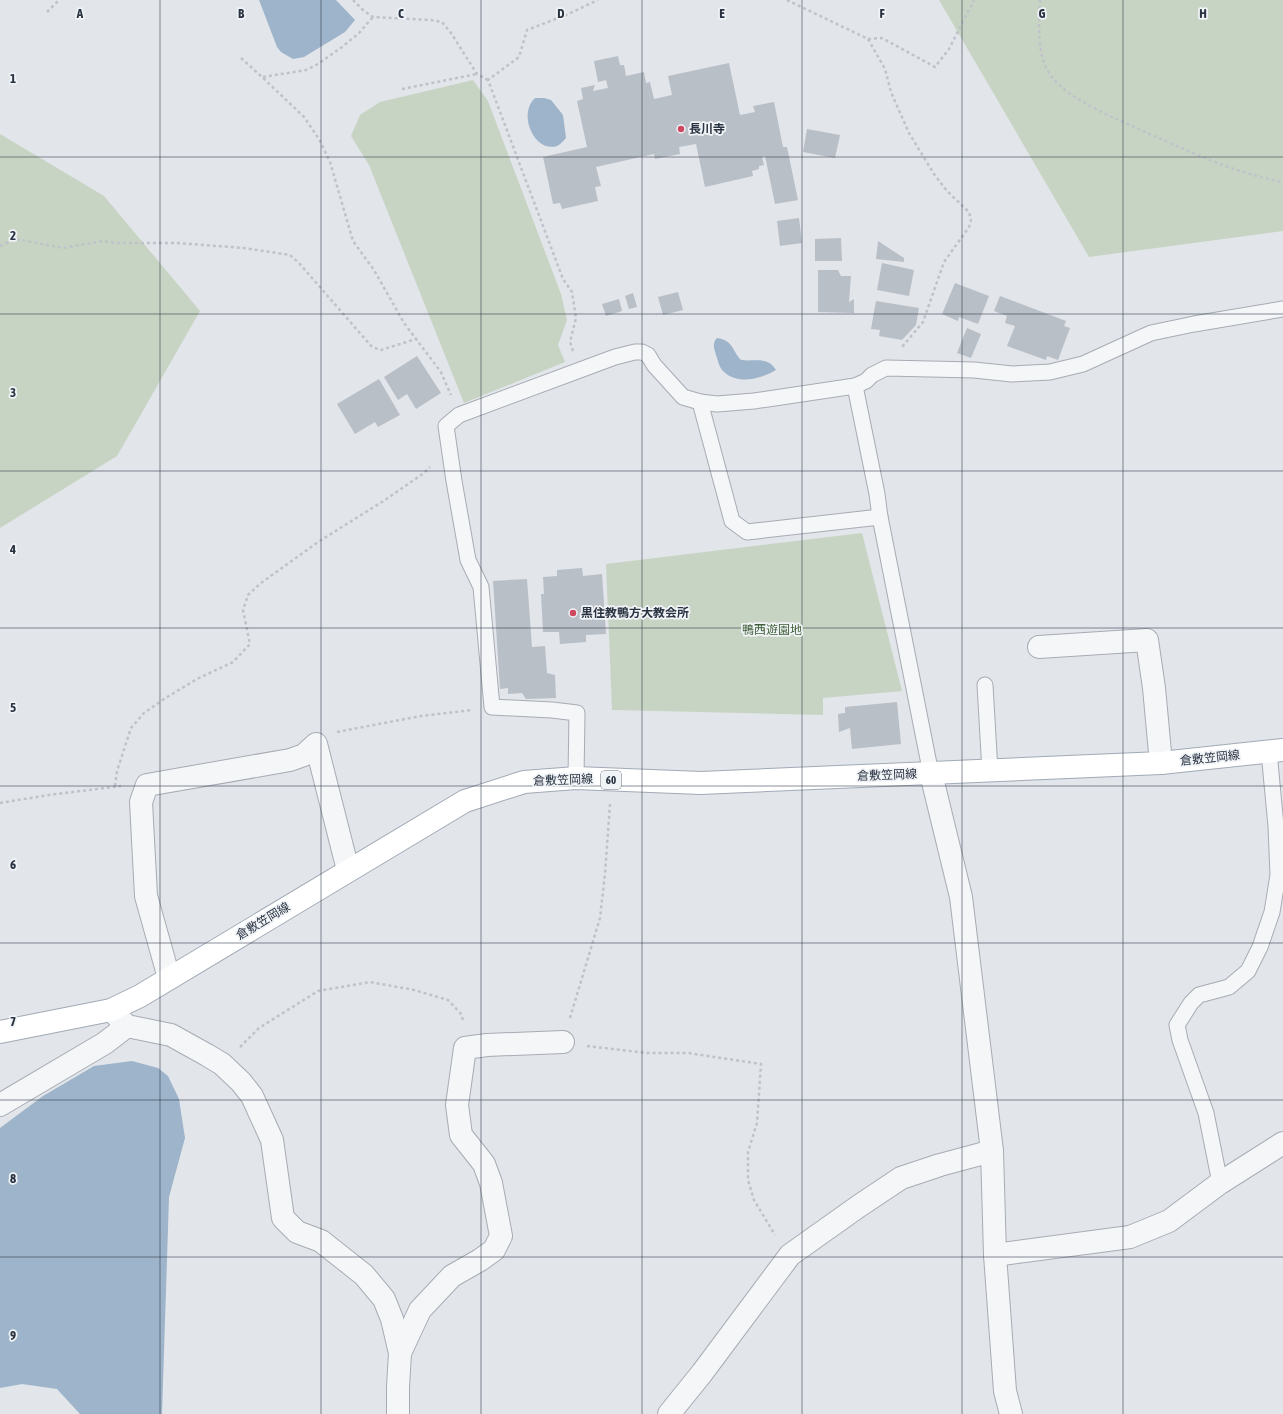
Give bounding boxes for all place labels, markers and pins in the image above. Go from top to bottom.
place label: 長川寺 [689,122,725,136]
marker: 長川寺 [676,124,686,134]
place label: 黒住教鴨方大教会所 [581,606,689,620]
marker: 黒住教鴨方大教会所 [568,608,578,618]

